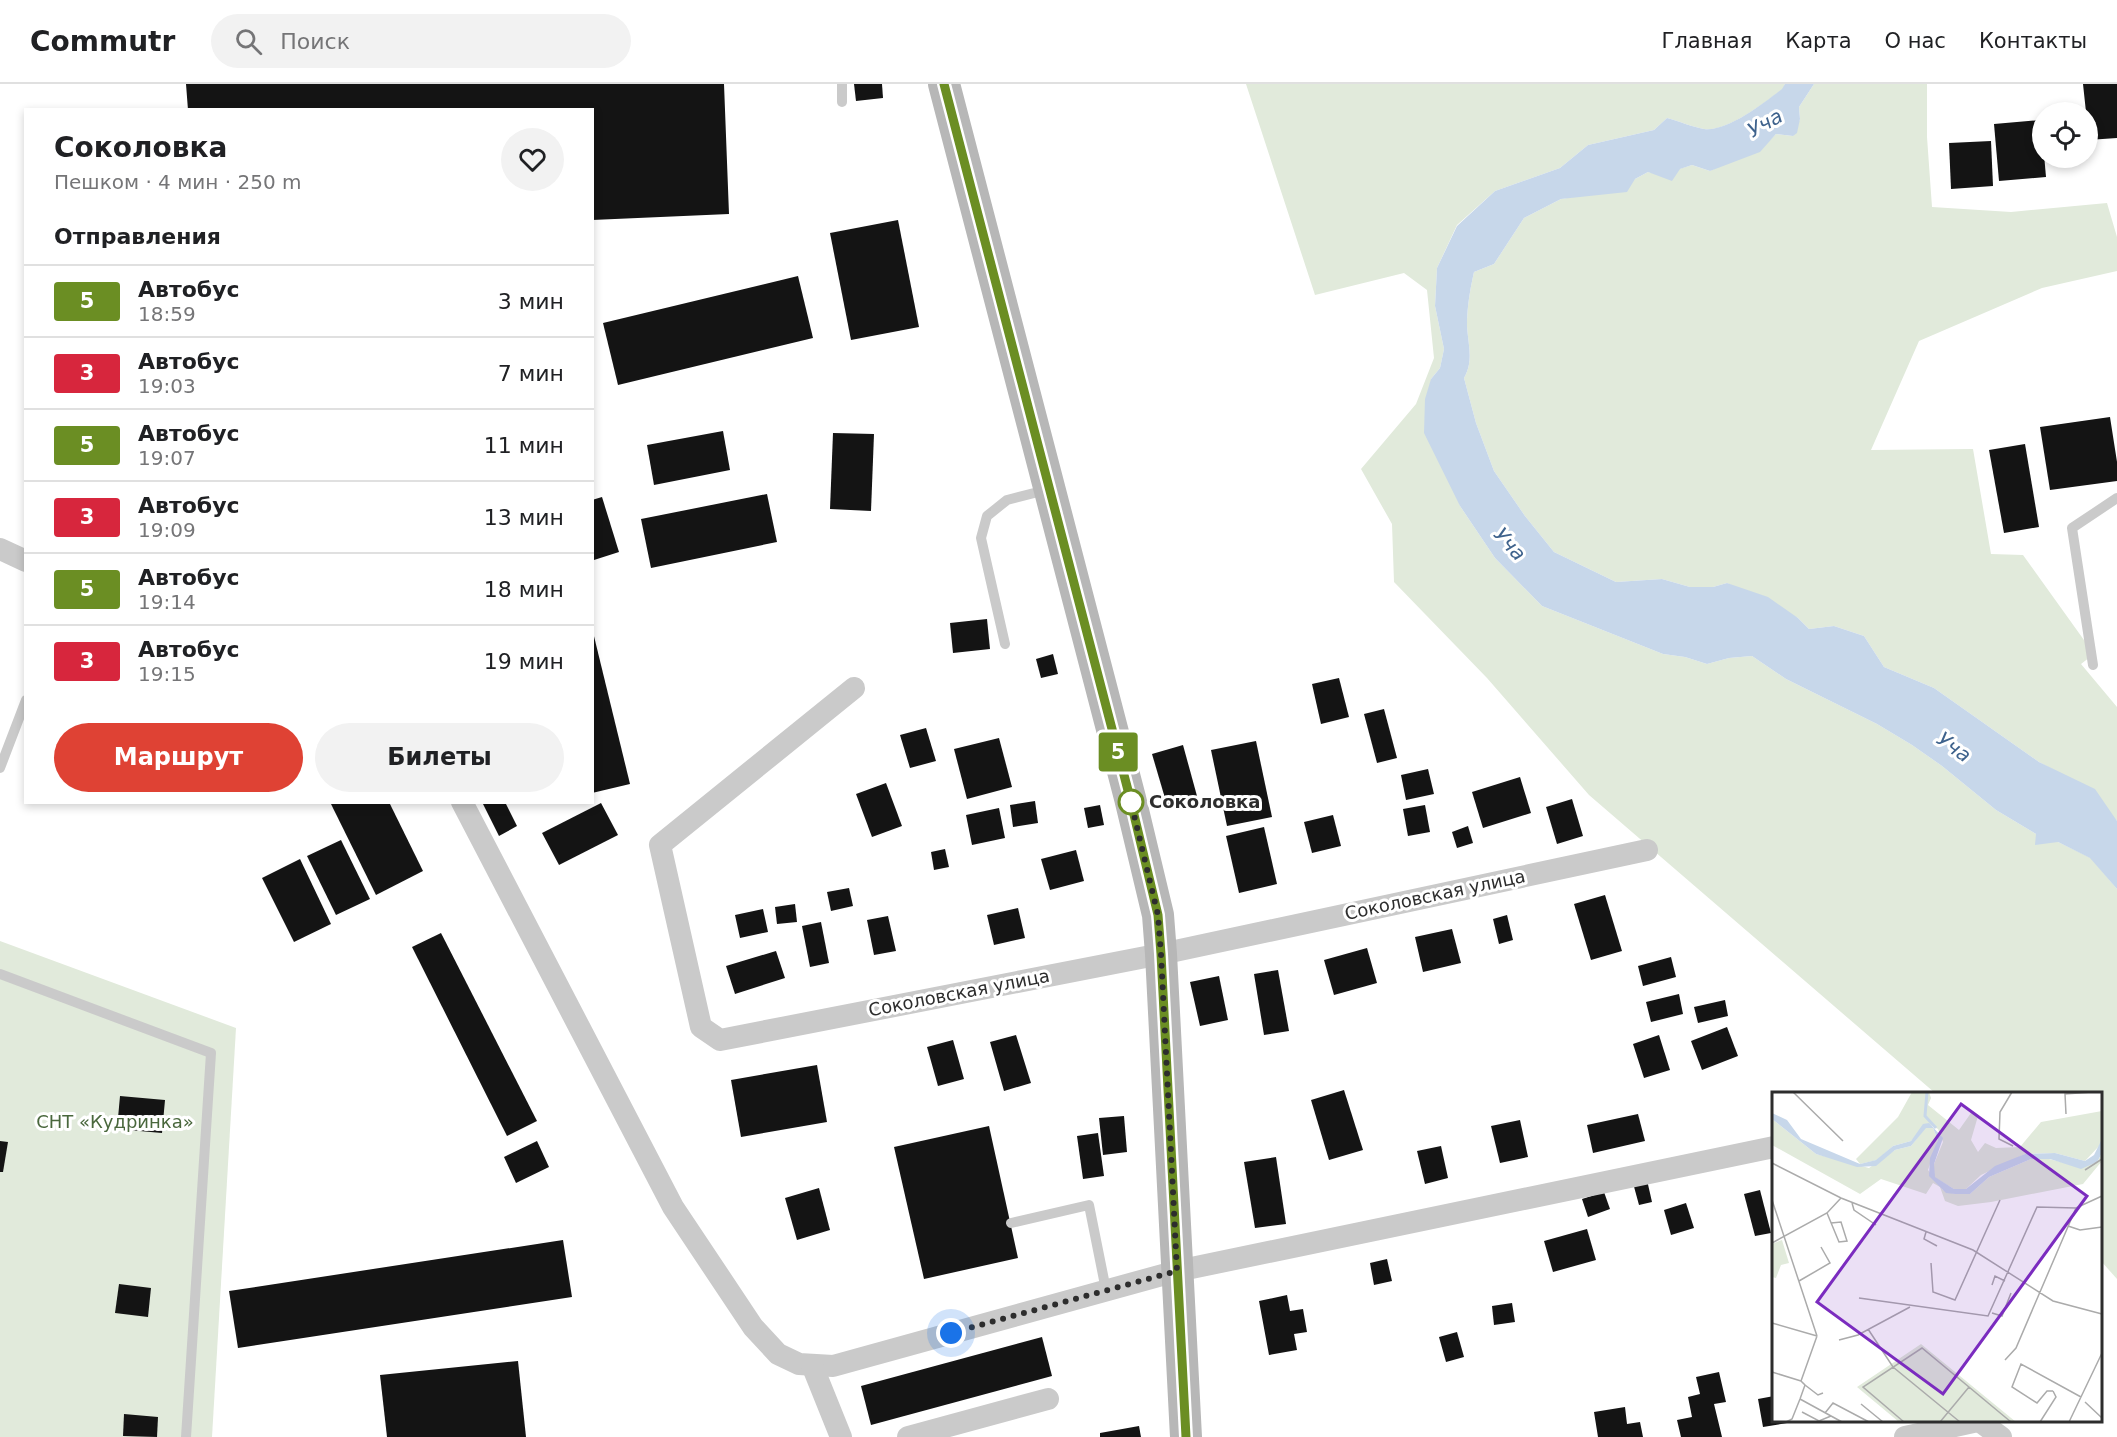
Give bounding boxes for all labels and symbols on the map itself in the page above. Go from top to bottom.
water label: Уча [1743,104,1787,142]
water label: Уча [1489,522,1531,566]
water label: Уча [1932,727,1976,767]
line badge: 5 [1098,732,1138,772]
marker: Соколовка [1118,789,1144,815]
place label: Соколовка [1149,791,1260,812]
street label: Соколовская улица [1343,865,1527,924]
street label: Соколовская улица [867,965,1051,1020]
inset map [1772,1092,2102,1422]
park label: СНТ «Кудринка» [36,1111,194,1132]
your location [936,1318,966,1348]

